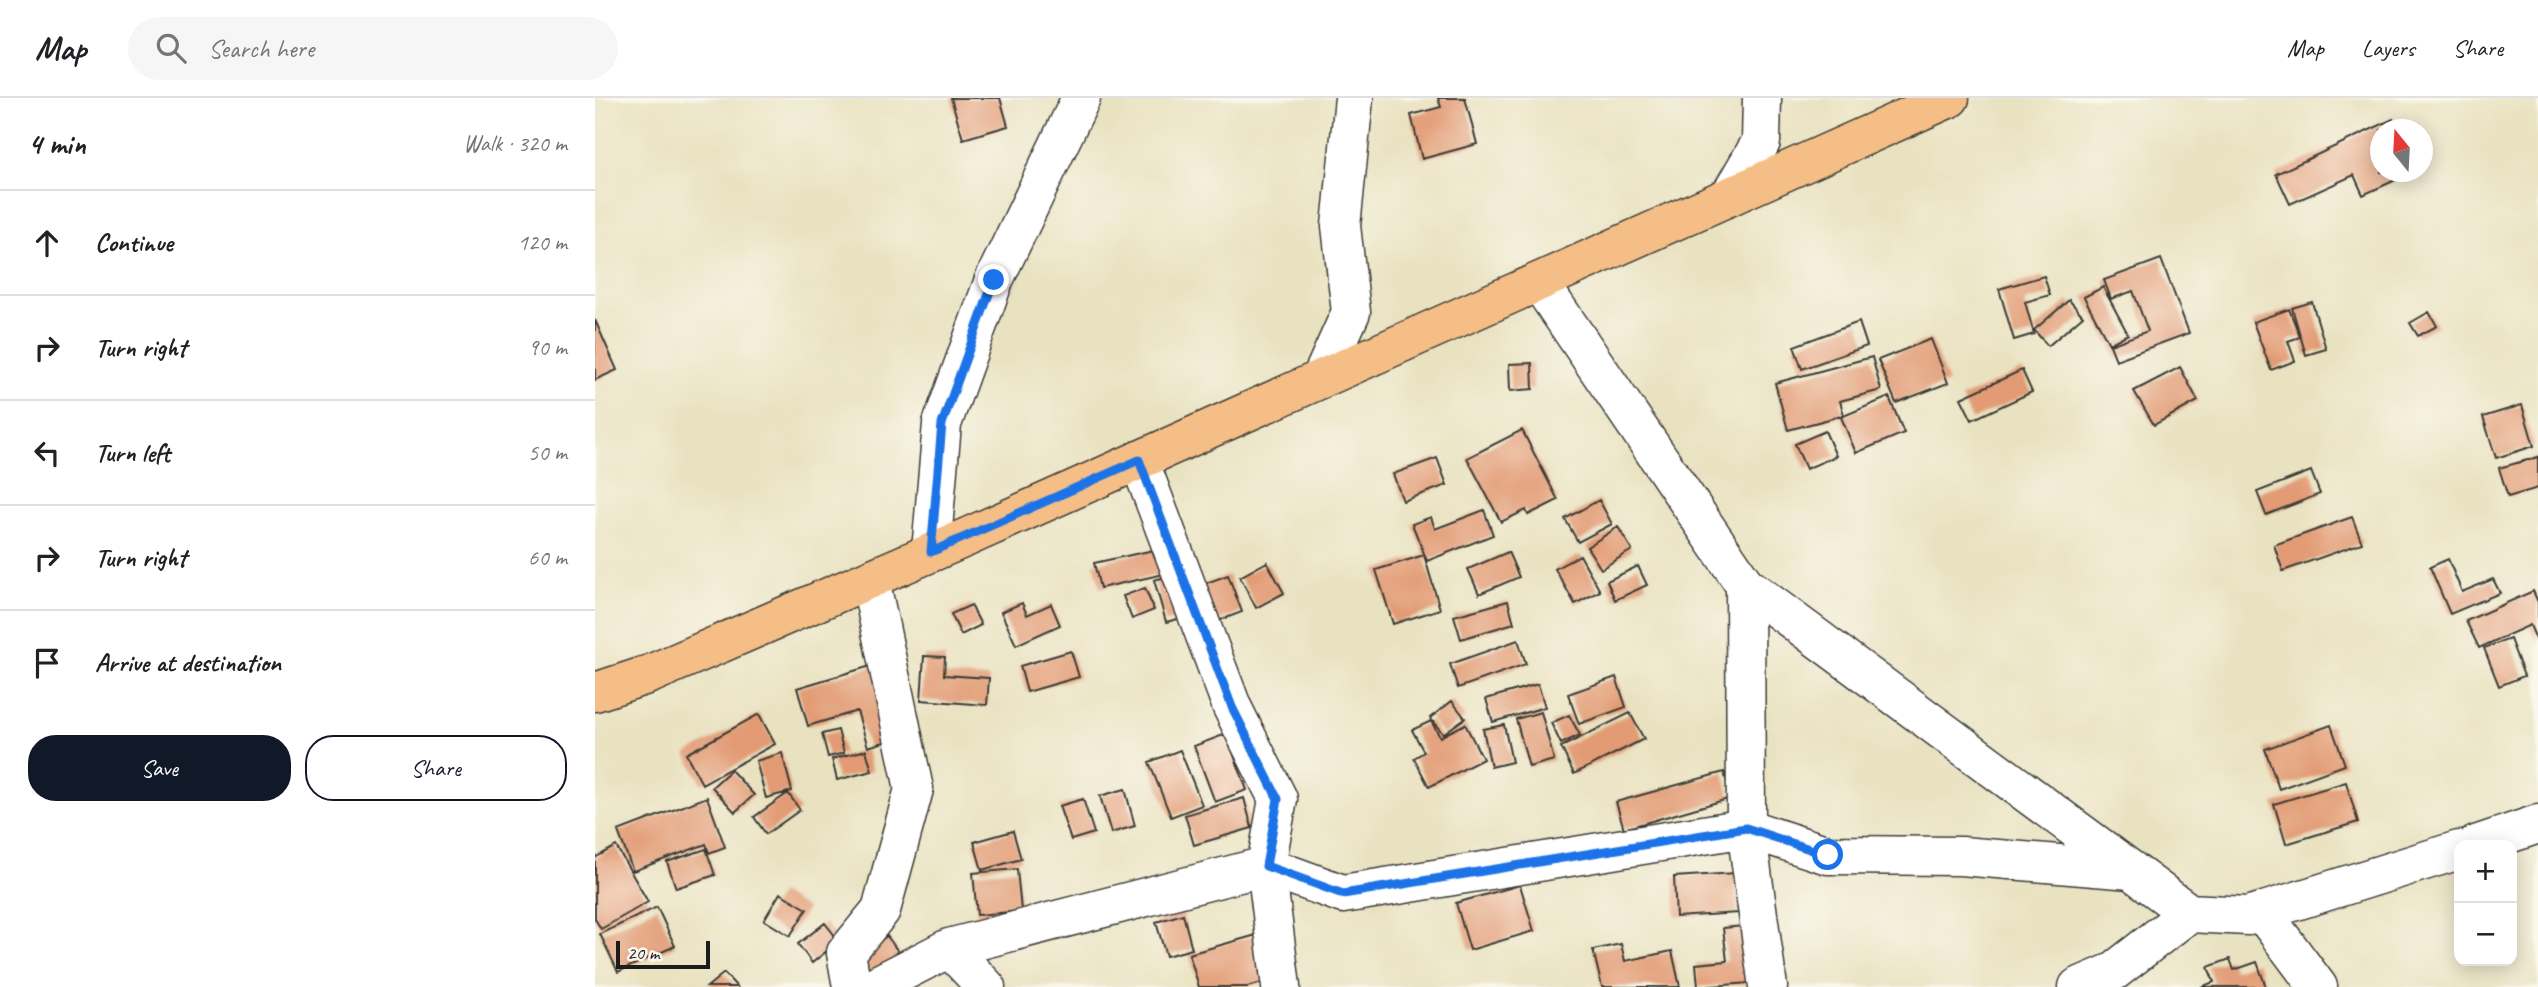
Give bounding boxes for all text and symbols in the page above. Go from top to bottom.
search box [128,17,618,80]
text: Map [35,27,86,69]
icon: search [152,29,190,67]
text: Search here [208,32,314,65]
text: Map [2287,33,2324,63]
text: Layers [2362,33,2415,63]
text: Share [2453,33,2503,63]
north arrow [2370,119,2433,182]
text: 4 min [28,125,85,163]
text: Walk · 320 m [463,129,567,158]
icon: ahead [28,224,66,262]
text: Continue [95,226,173,259]
text: 120 m [518,228,567,257]
route end [978,264,1009,295]
icon: right [28,329,66,367]
text: Turn right [95,331,186,364]
text: 90 m [528,333,567,362]
icon: left [28,434,66,472]
text: Turn left [95,436,170,469]
text: 50 m [528,438,567,467]
icon: right [28,539,66,577]
text: Turn right [95,541,186,574]
text: 60 m [528,543,567,572]
icon: arrive [28,644,66,682]
text: Arrive at destination [95,646,281,679]
button: Save [28,735,291,801]
button: Share [305,735,567,801]
route start [1812,839,1843,870]
map controls [2454,840,2517,966]
button: + [2454,840,2517,903]
button: − [2454,903,2517,966]
scale bar [616,938,711,970]
text: 20 m [627,941,659,965]

